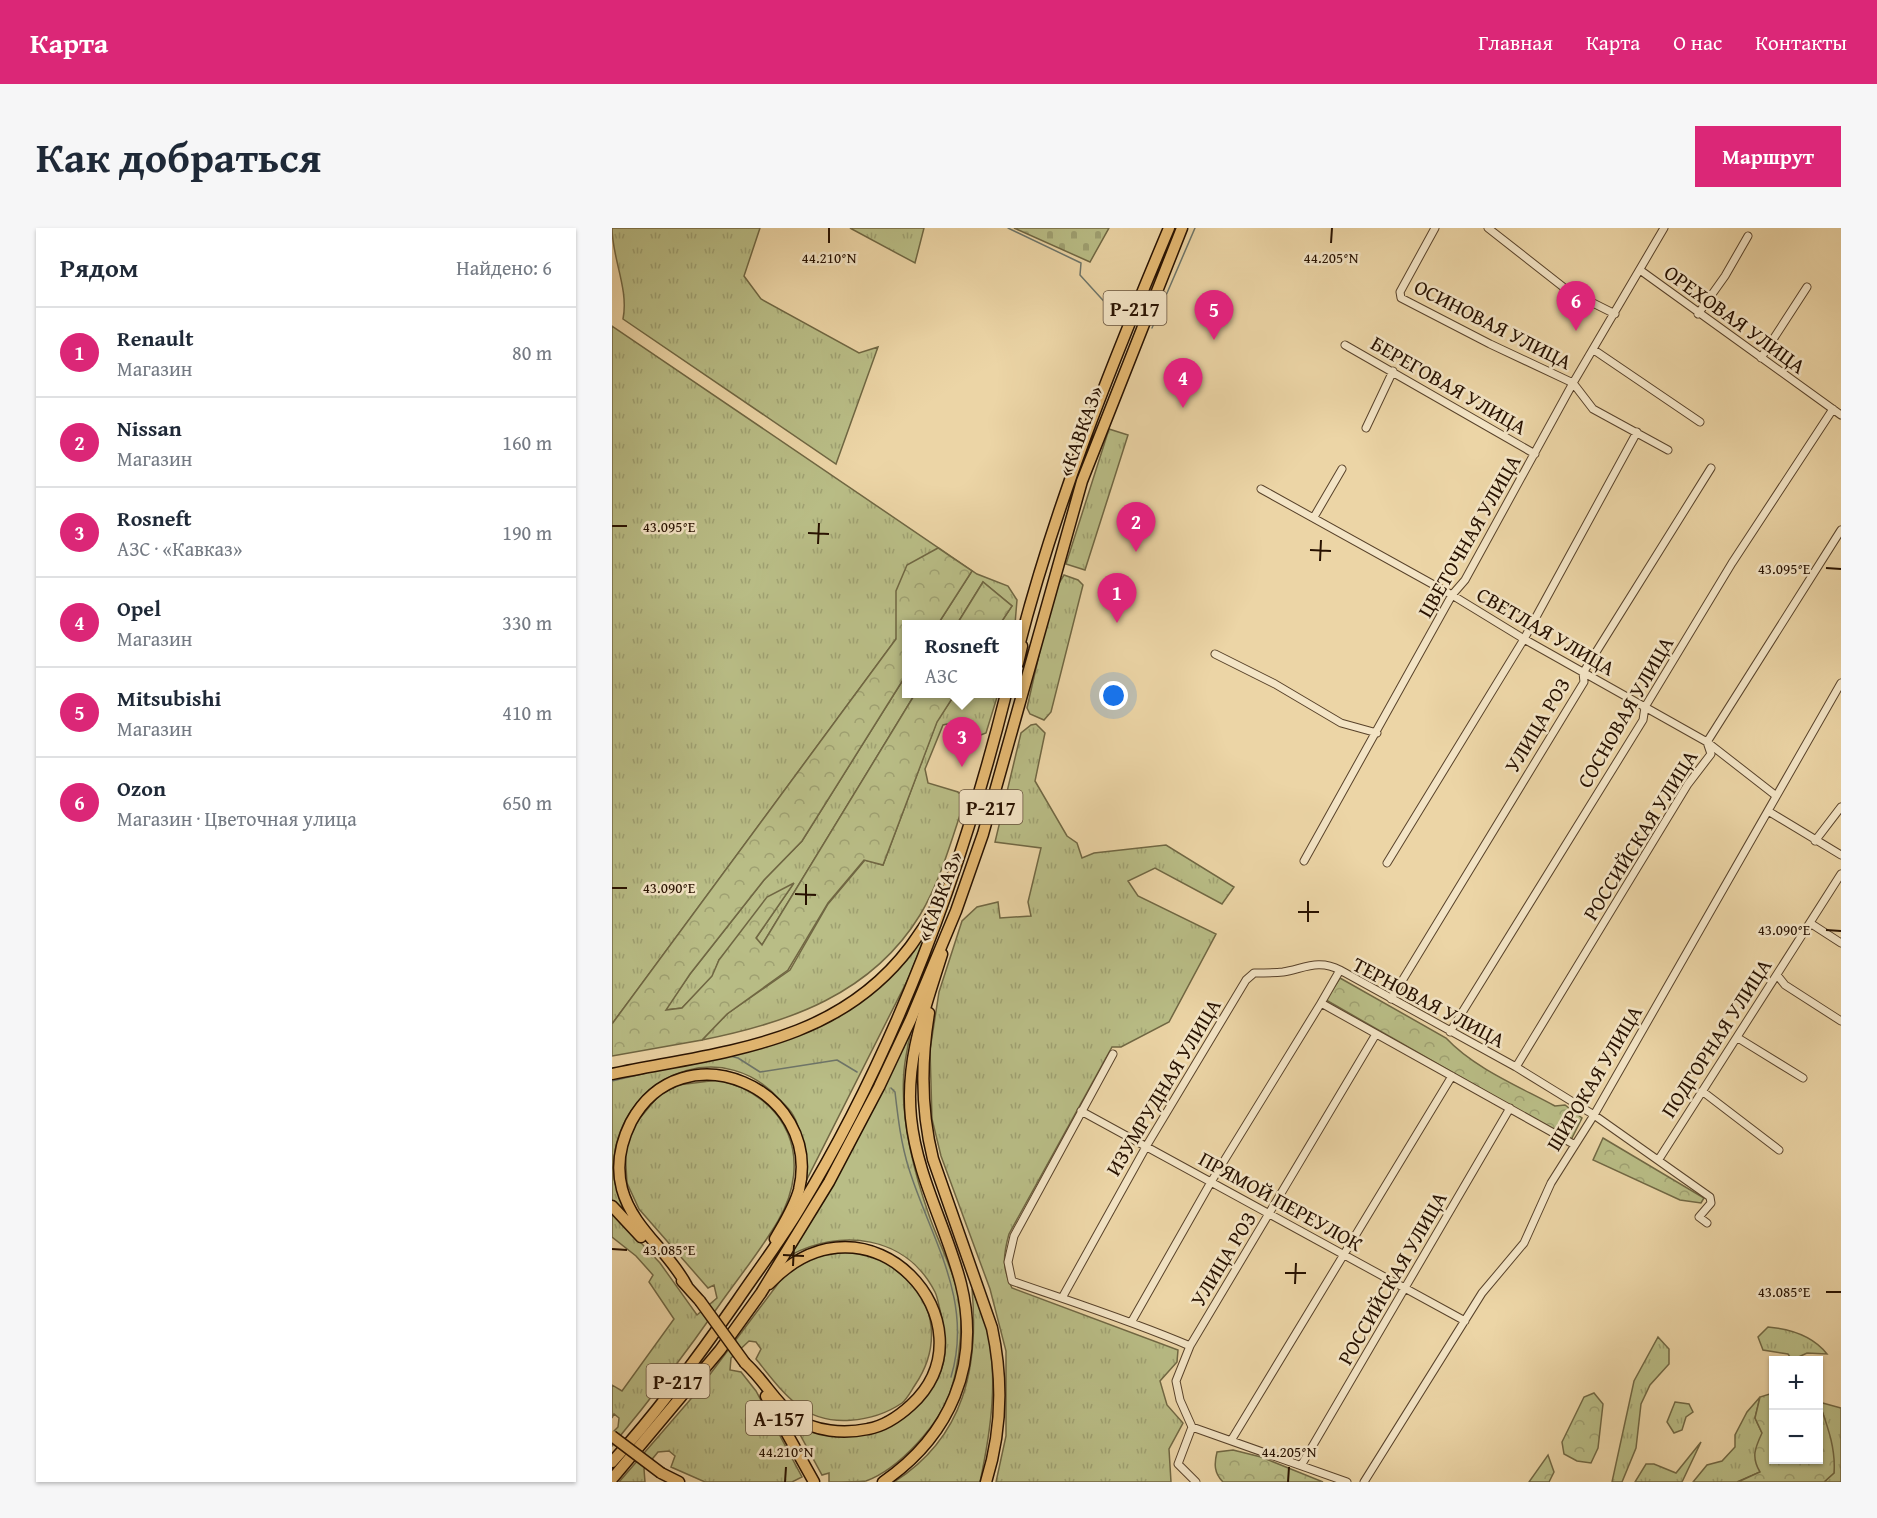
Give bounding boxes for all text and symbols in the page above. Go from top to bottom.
text: Карта [30,22,108,63]
text: Главная [1478,27,1553,58]
text: Карта [1586,27,1640,58]
text: О нас [1673,27,1722,58]
text: Контакты [1755,27,1847,58]
text: Как добраться [36,126,321,187]
button: Маршрут [1695,126,1841,187]
text: 44.210°N [802,247,857,268]
text: 44.205°N [1304,247,1359,268]
text: Рядом [60,248,138,287]
text: Найдено: 6 [456,253,552,282]
street label: ОРЕХОВАЯ УЛИЦА [1658,257,1813,381]
street label: ОСИНОВАЯ УЛИЦА [1409,271,1577,377]
pin: 6 [1556,282,1596,331]
road number: Р-217 [1104,291,1166,325]
pin: 5 [1194,291,1234,340]
text: Renault [117,322,193,354]
street label: БЕРЕГОВАЯ УЛИЦА [1365,328,1533,442]
text: 1 [74,338,85,367]
text: 80 m [512,338,552,367]
text: Магазин [117,354,192,383]
pin: 4 [1164,358,1202,408]
street label: «КАВКАЗ» [1049,381,1111,481]
text: Nissan [117,412,182,444]
text: 2 [74,428,85,457]
text: 160 m [502,428,552,457]
text: Магазин [117,444,192,473]
street label: ЦВЕТОЧНАЯ УЛИЦА [1410,449,1528,623]
text: Rosneft [117,502,192,534]
pin: 2 [1116,502,1156,552]
text: 43.095°E [643,516,696,537]
text: 3 [74,518,85,547]
text: 190 m [502,518,552,547]
text: АЗС · «Кавказ» [117,534,243,563]
text: 43.095°E [1758,558,1811,579]
pin: 1 [1098,574,1136,623]
street label: СВЕТЛАЯ УЛИЦА [1471,579,1621,683]
text: Opel [117,592,161,624]
text: 4 [74,608,85,637]
text: 330 m [502,608,552,637]
popup [902,620,1022,698]
text: Магазин [117,624,192,653]
text: Rosneft [925,629,999,661]
street label: СОСНОВАЯ УЛИЦА [1569,630,1681,794]
text: АЗС [925,661,958,690]
street label: УЛИЦА РОЗ [1496,672,1578,778]
your location [1099,681,1128,710]
text: Mitsubishi [117,682,221,714]
text: 5 [74,698,85,727]
text: 410 m [502,698,552,727]
text: Магазин [117,714,192,743]
pin: 3 [942,718,982,767]
street label: РОССИЙСКАЯ УЛИЦА [1575,744,1705,926]
text: Ozon [117,772,166,804]
text: 6 [74,788,85,817]
text: 650 m [502,788,552,817]
road number: Р-217 [960,790,1022,824]
text: Магазин · Цветочная улица [117,804,357,833]
street label: «КАВКАЗ» [908,846,970,946]
text: 43.090°E [643,877,696,898]
text: 43.090°E [1758,919,1811,940]
street label: ТЕРНОВАЯ УЛИЦА [1347,949,1511,1055]
street label: ПОДГОРНАЯ УЛИЦА [1653,952,1779,1124]
street label: ИЗУМРУДНАЯ УЛИЦА [1098,992,1228,1182]
street label: ШИРОКАЯ УЛИЦА [1538,999,1650,1157]
street label: ПРЯМОЙ ПЕРЕУЛОК [1193,1143,1369,1259]
street label: РОССИЙСКАЯ УЛИЦА [1330,1185,1454,1370]
street label: УЛИЦА РОЗ [1182,1206,1264,1312]
text: 43.085°E [643,1239,696,1260]
text: 43.085°E [1758,1281,1811,1302]
map controls [1769,1356,1823,1464]
button: + [1769,1356,1823,1410]
road number: Р-217 [646,1364,710,1398]
road number: А-157 [746,1401,812,1435]
button: − [1769,1410,1823,1464]
text: 44.210°N [759,1441,814,1462]
text: 44.205°N [1262,1441,1317,1462]

